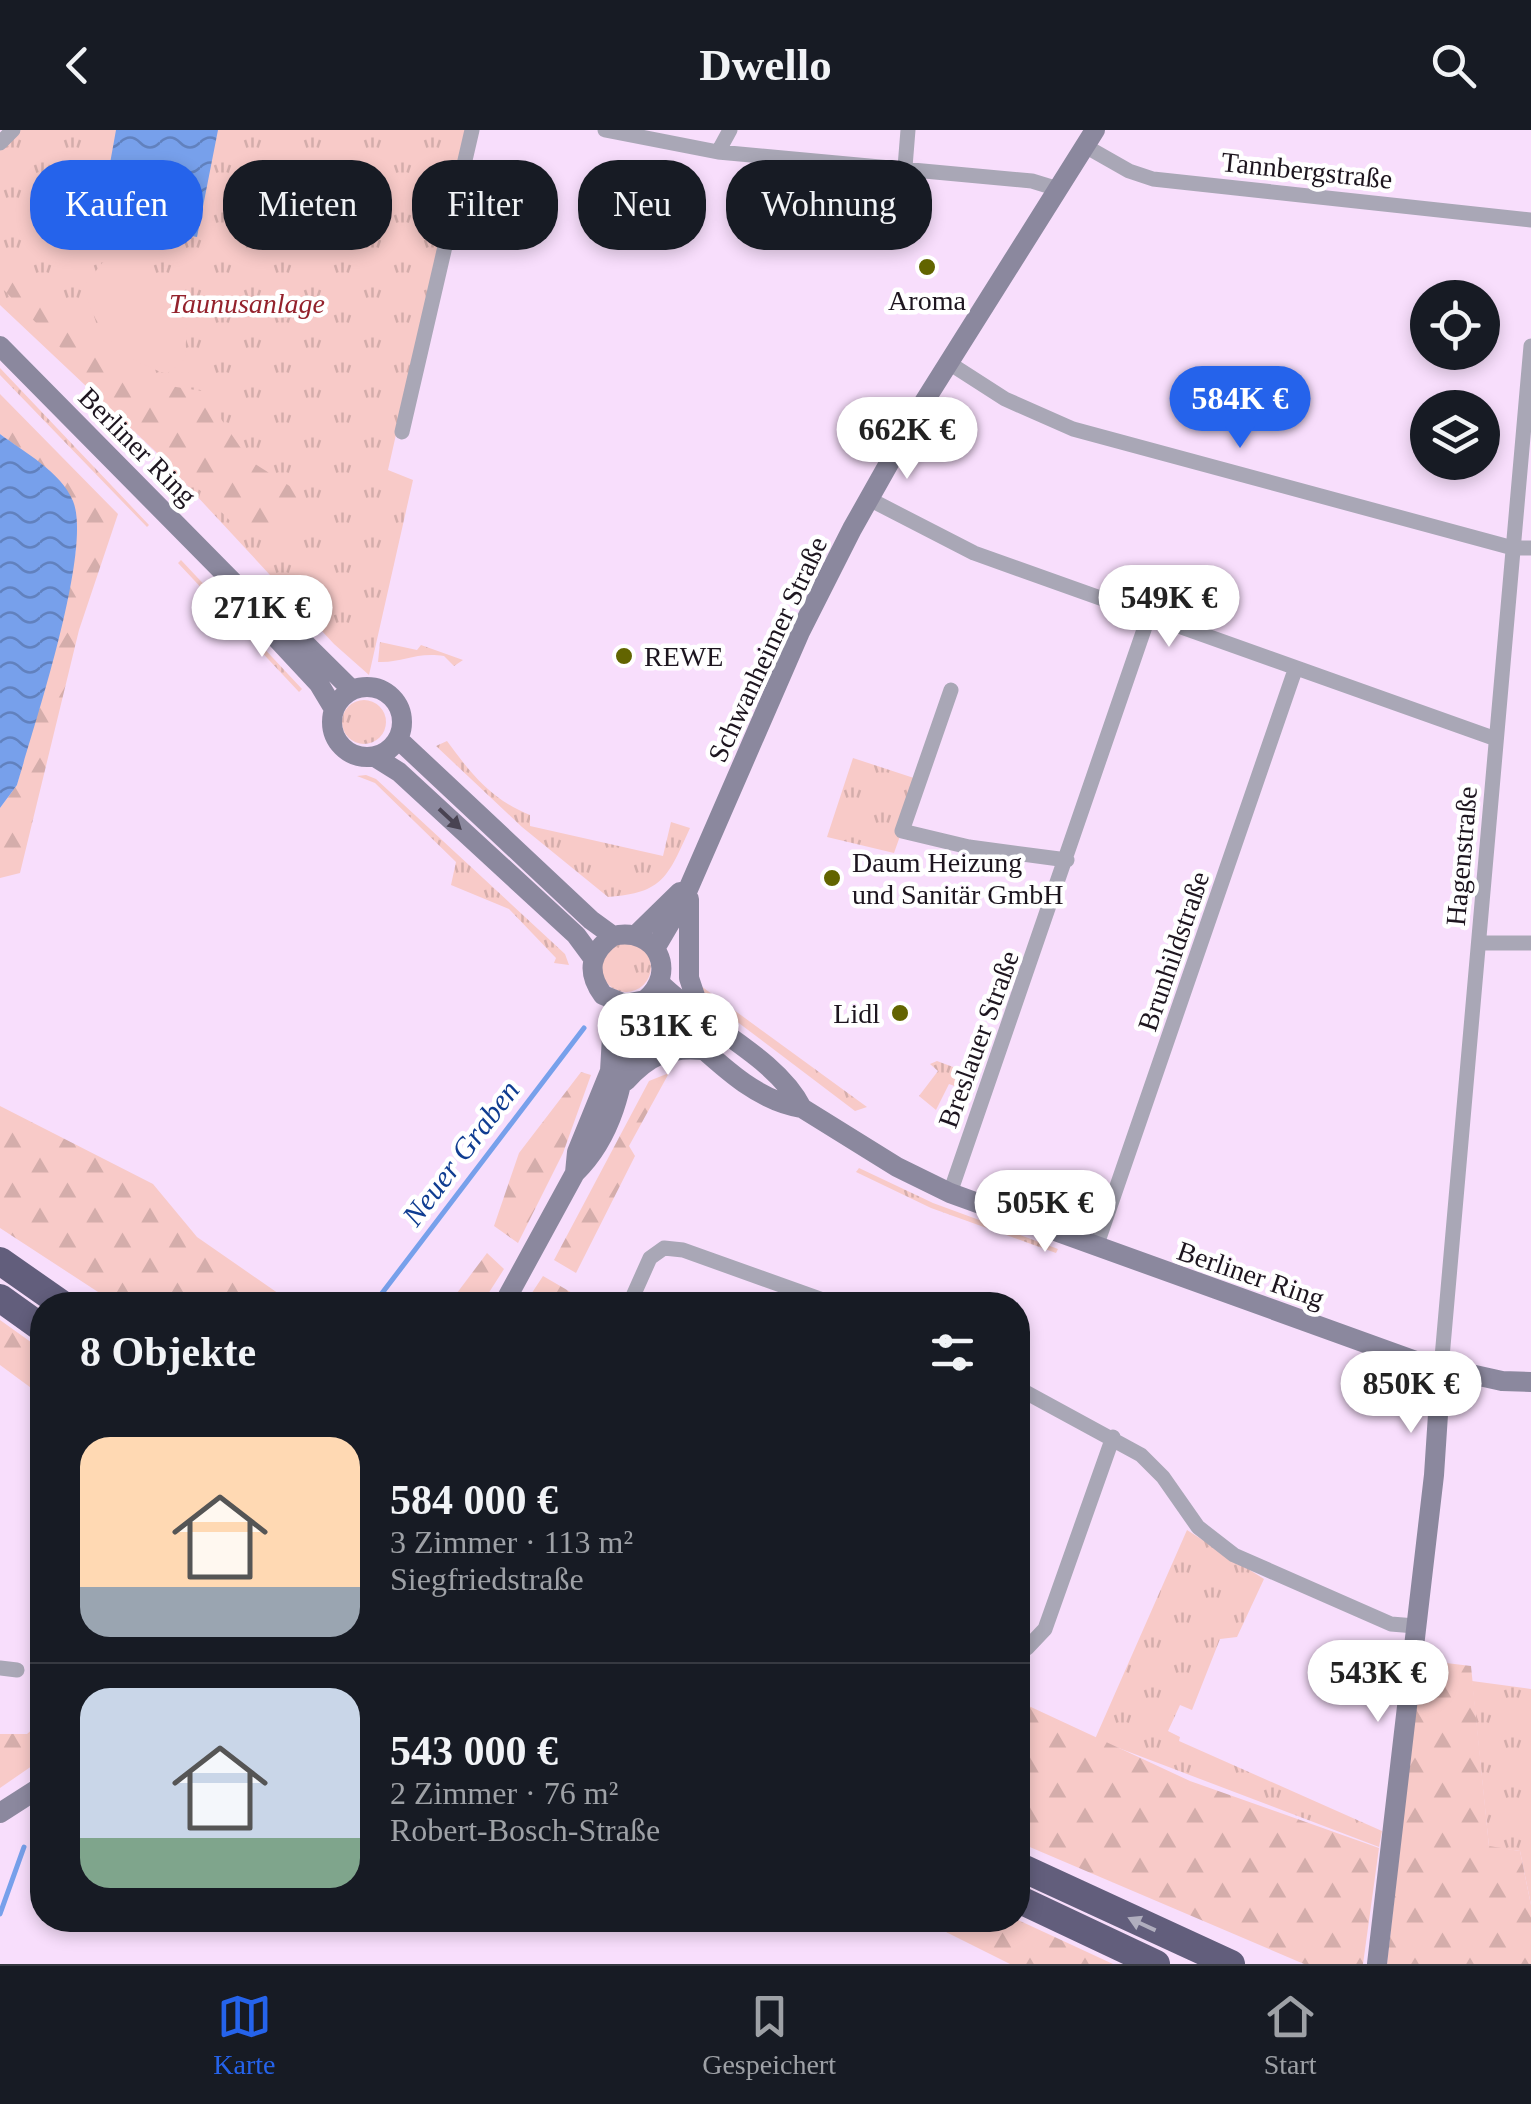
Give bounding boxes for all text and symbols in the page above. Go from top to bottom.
icon: back [50,38,105,93]
icon: search [1426,38,1481,93]
text: Dwello [699,40,832,90]
street label: Tannbergstraße [1220,146,1394,195]
chip: Kaufen [30,160,203,250]
chip: Mieten [223,160,392,250]
chip: Filter [412,160,558,250]
chip: Neu [578,160,706,250]
chip: Wohnung [726,160,932,250]
marker: Aroma [916,256,938,278]
map controls [1410,280,1500,480]
button: locate [1410,280,1500,370]
place label: Aroma [888,285,966,316]
park label: Taunusanlage [169,288,325,319]
pin: 584K € [1159,366,1321,451]
text: 584K € [1192,380,1288,416]
street label: Berliner Ring [73,381,203,511]
button: layers [1410,390,1500,480]
pin: 662K € [826,397,988,482]
text: 662K € [859,411,955,447]
street label: Schwanheimer Straße [702,532,833,767]
pin: 549K € [1088,565,1250,650]
pin: 271K € [181,575,343,660]
text: 549K € [1121,579,1217,615]
text: 271K € [214,589,310,625]
place label: REWE [644,641,723,672]
marker: REWE [613,645,635,667]
street label: Hagenstraße [1440,785,1483,927]
one-way arrow [438,807,462,830]
place label: Daum Heizung und Sanitär GmbH [852,847,1064,910]
marker: Daum Heizung und Sanitär GmbH [821,867,843,889]
street label: Brunhildstraße [1132,867,1215,1035]
street label: Breslauer Straße [932,947,1025,1132]
pin: 531K € [587,993,749,1078]
place label: Lidl [833,998,880,1029]
marker: Lidl [889,1002,911,1024]
text: 531K € [620,1007,716,1043]
water label: Neuer Graben [395,1074,526,1232]
pin: 505K € [964,1170,1126,1255]
text: 505K € [997,1184,1093,1220]
street label: Berliner Ring [1173,1235,1328,1314]
icon: filters [925,1325,980,1380]
text: 8 Objekte [80,1329,256,1375]
pin: 850K € [1330,1351,1492,1436]
text: 850K € [1363,1365,1459,1401]
icon: home [160,1477,280,1597]
text: 584 000 € [390,1477,558,1523]
text: 3 Zimmer · 113 m² [390,1524,633,1560]
text: Siegfriedstraße [390,1561,584,1597]
pin: 543K € [1297,1640,1459,1725]
text: 543K € [1330,1654,1426,1690]
icon: home [160,1728,280,1848]
text: 543 000 € [390,1728,558,1774]
text: 2 Zimmer · 76 m² [390,1775,618,1811]
text: Robert-Bosch-Straße [390,1812,660,1848]
one-way arrow [1127,1916,1157,1932]
tab: Karte [213,1989,276,2081]
tab: Gespeichert [702,1989,836,2081]
tab: Start [1263,1989,1318,2081]

